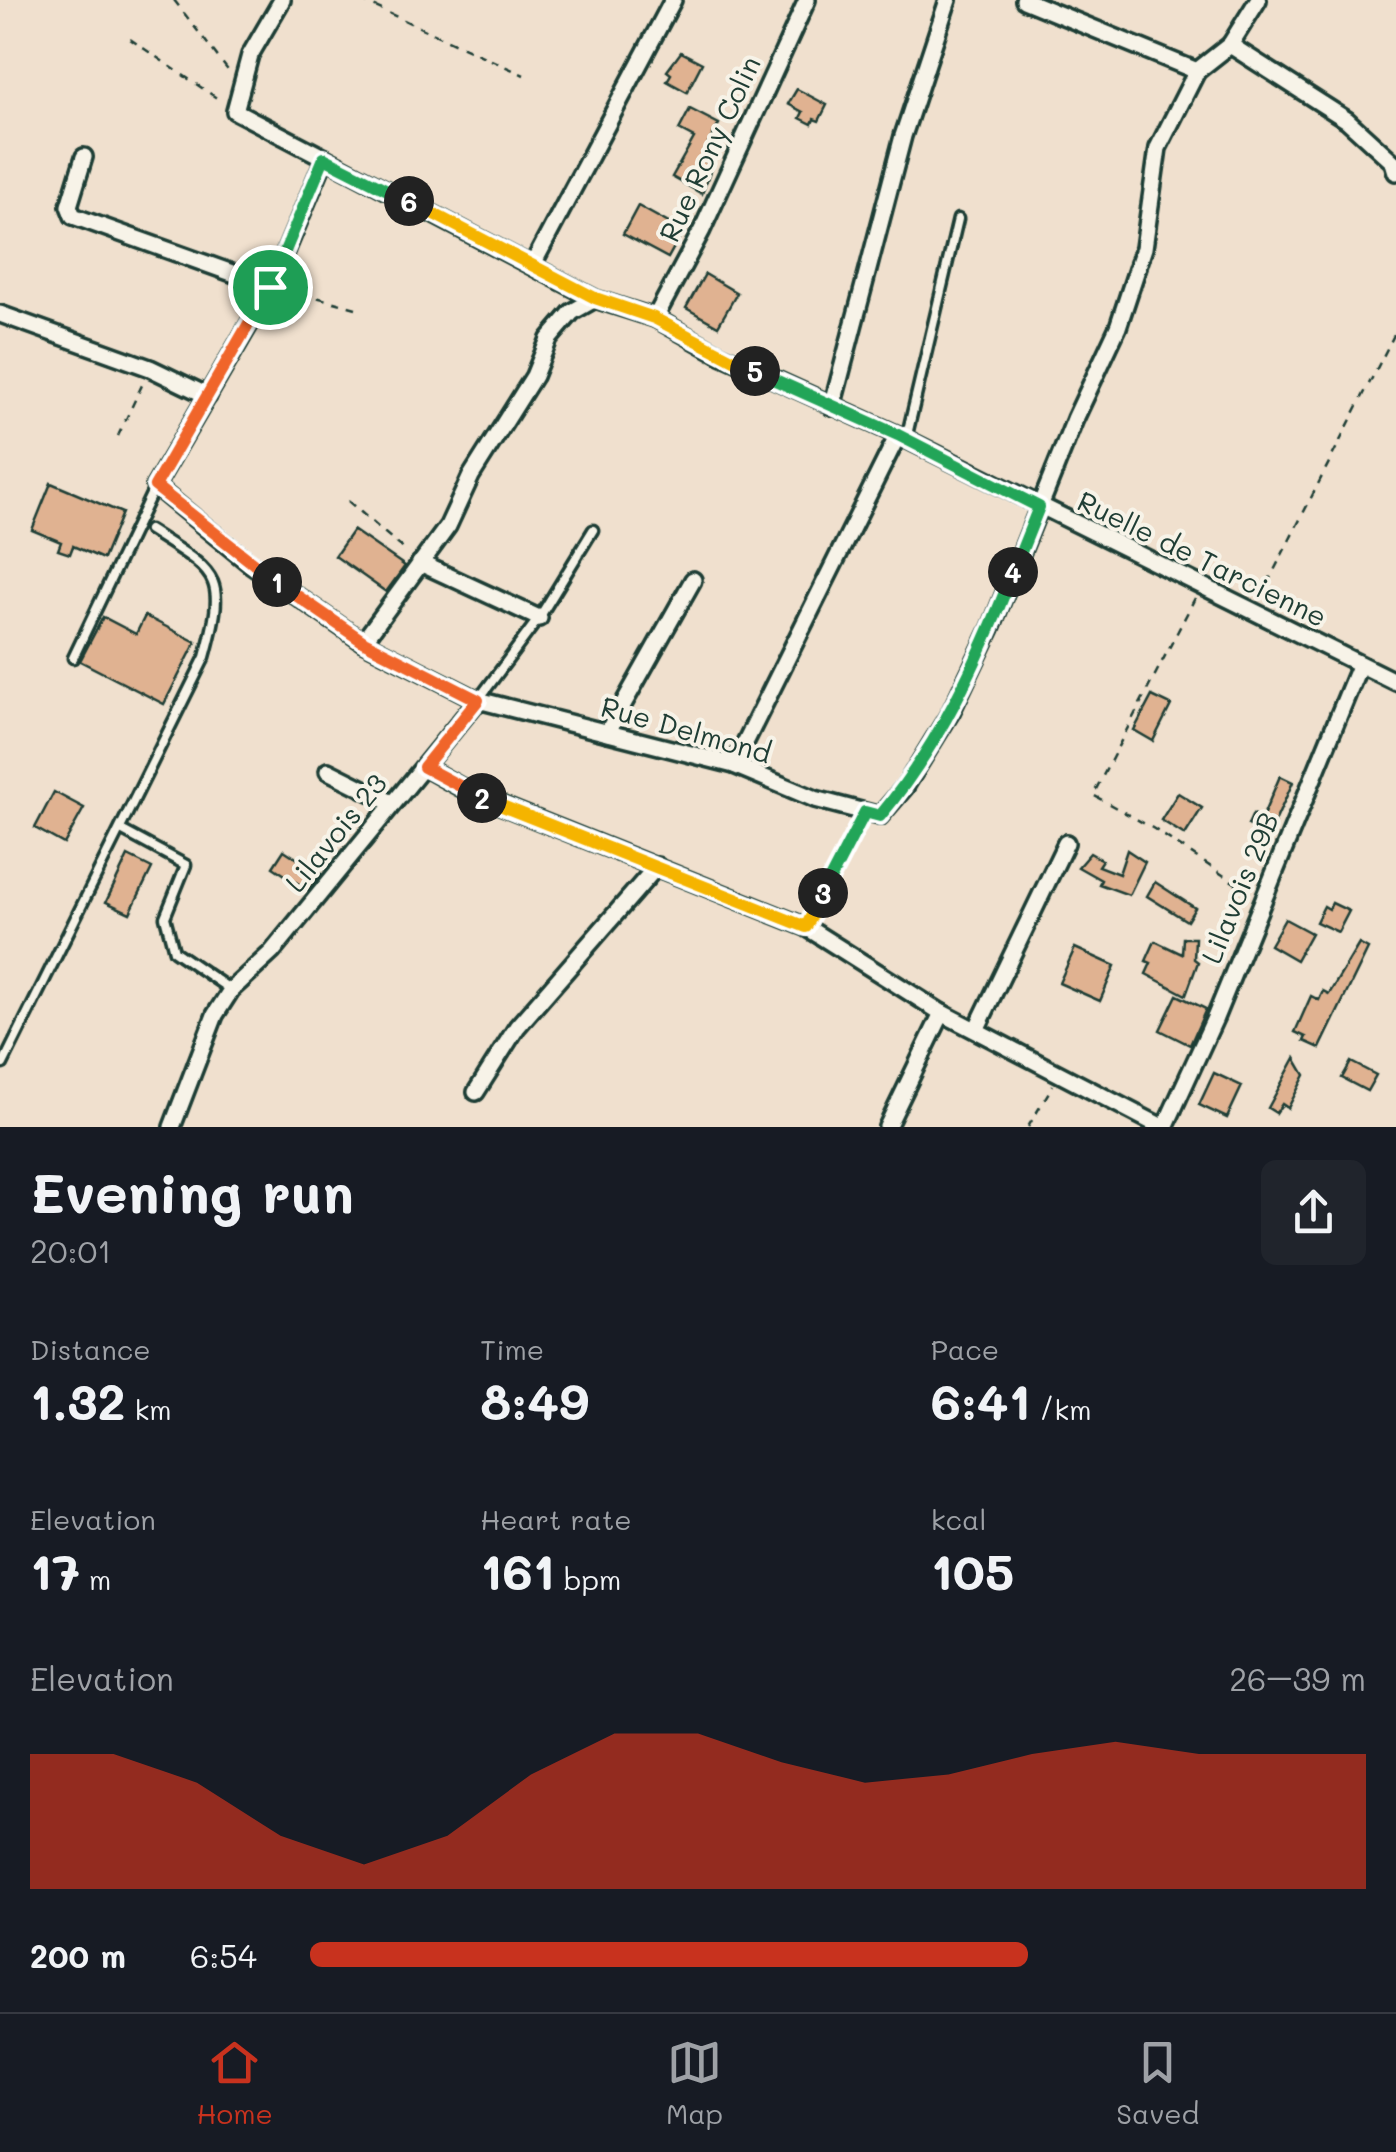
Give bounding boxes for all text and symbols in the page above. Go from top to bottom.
street label: Rue Rony Colin [650,50,768,247]
pin: 6 [384,176,434,226]
text: 6 [401,183,417,219]
pin [228,245,313,330]
icon: arrive [243,260,298,315]
pin: 5 [730,346,780,396]
text: 5 [747,353,763,389]
street label: Ruelle de Tarcienne [1072,482,1333,634]
pin: 4 [988,547,1038,597]
text: 4 [1004,554,1022,590]
pin: 1 [252,557,302,607]
text: 1 [271,564,283,600]
street label: Rue Delmond [597,688,776,771]
street label: Lilavois 23 [276,766,394,899]
pin: 2 [457,773,507,823]
text: 2 [474,780,490,816]
street label: Lilavois 29B [1192,807,1286,968]
pin: 3 [798,868,848,918]
text: 3 [815,875,831,911]
text: Evening run [30,1155,354,1227]
button: share [1261,1160,1366,1265]
text: 20:01 [30,1229,112,1271]
text: Distance [30,1331,151,1367]
text: Time [480,1331,544,1367]
text: Pace [931,1331,999,1367]
text: 1.32 [30,1367,126,1433]
text: 8:49 [480,1367,589,1433]
text: 6:41 [931,1367,1031,1433]
text: km [126,1391,172,1427]
text: /km [1031,1391,1091,1427]
text: Elevation [30,1501,156,1537]
text: Heart rate [480,1501,632,1537]
text: kcal [931,1501,986,1537]
text: 17 [30,1537,80,1603]
text: 161 [480,1537,555,1603]
text: 105 [931,1537,1014,1603]
text: m [80,1561,111,1597]
text: bpm [555,1561,621,1597]
text: Elevation [30,1657,174,1699]
text: 26–39 m [1229,1657,1366,1699]
text: 200 m [30,1934,126,1976]
text: 6:54 [190,1934,257,1976]
tab: Home [197,2035,273,2131]
tab: Map [666,2035,723,2131]
tab: Saved [1116,2035,1199,2131]

